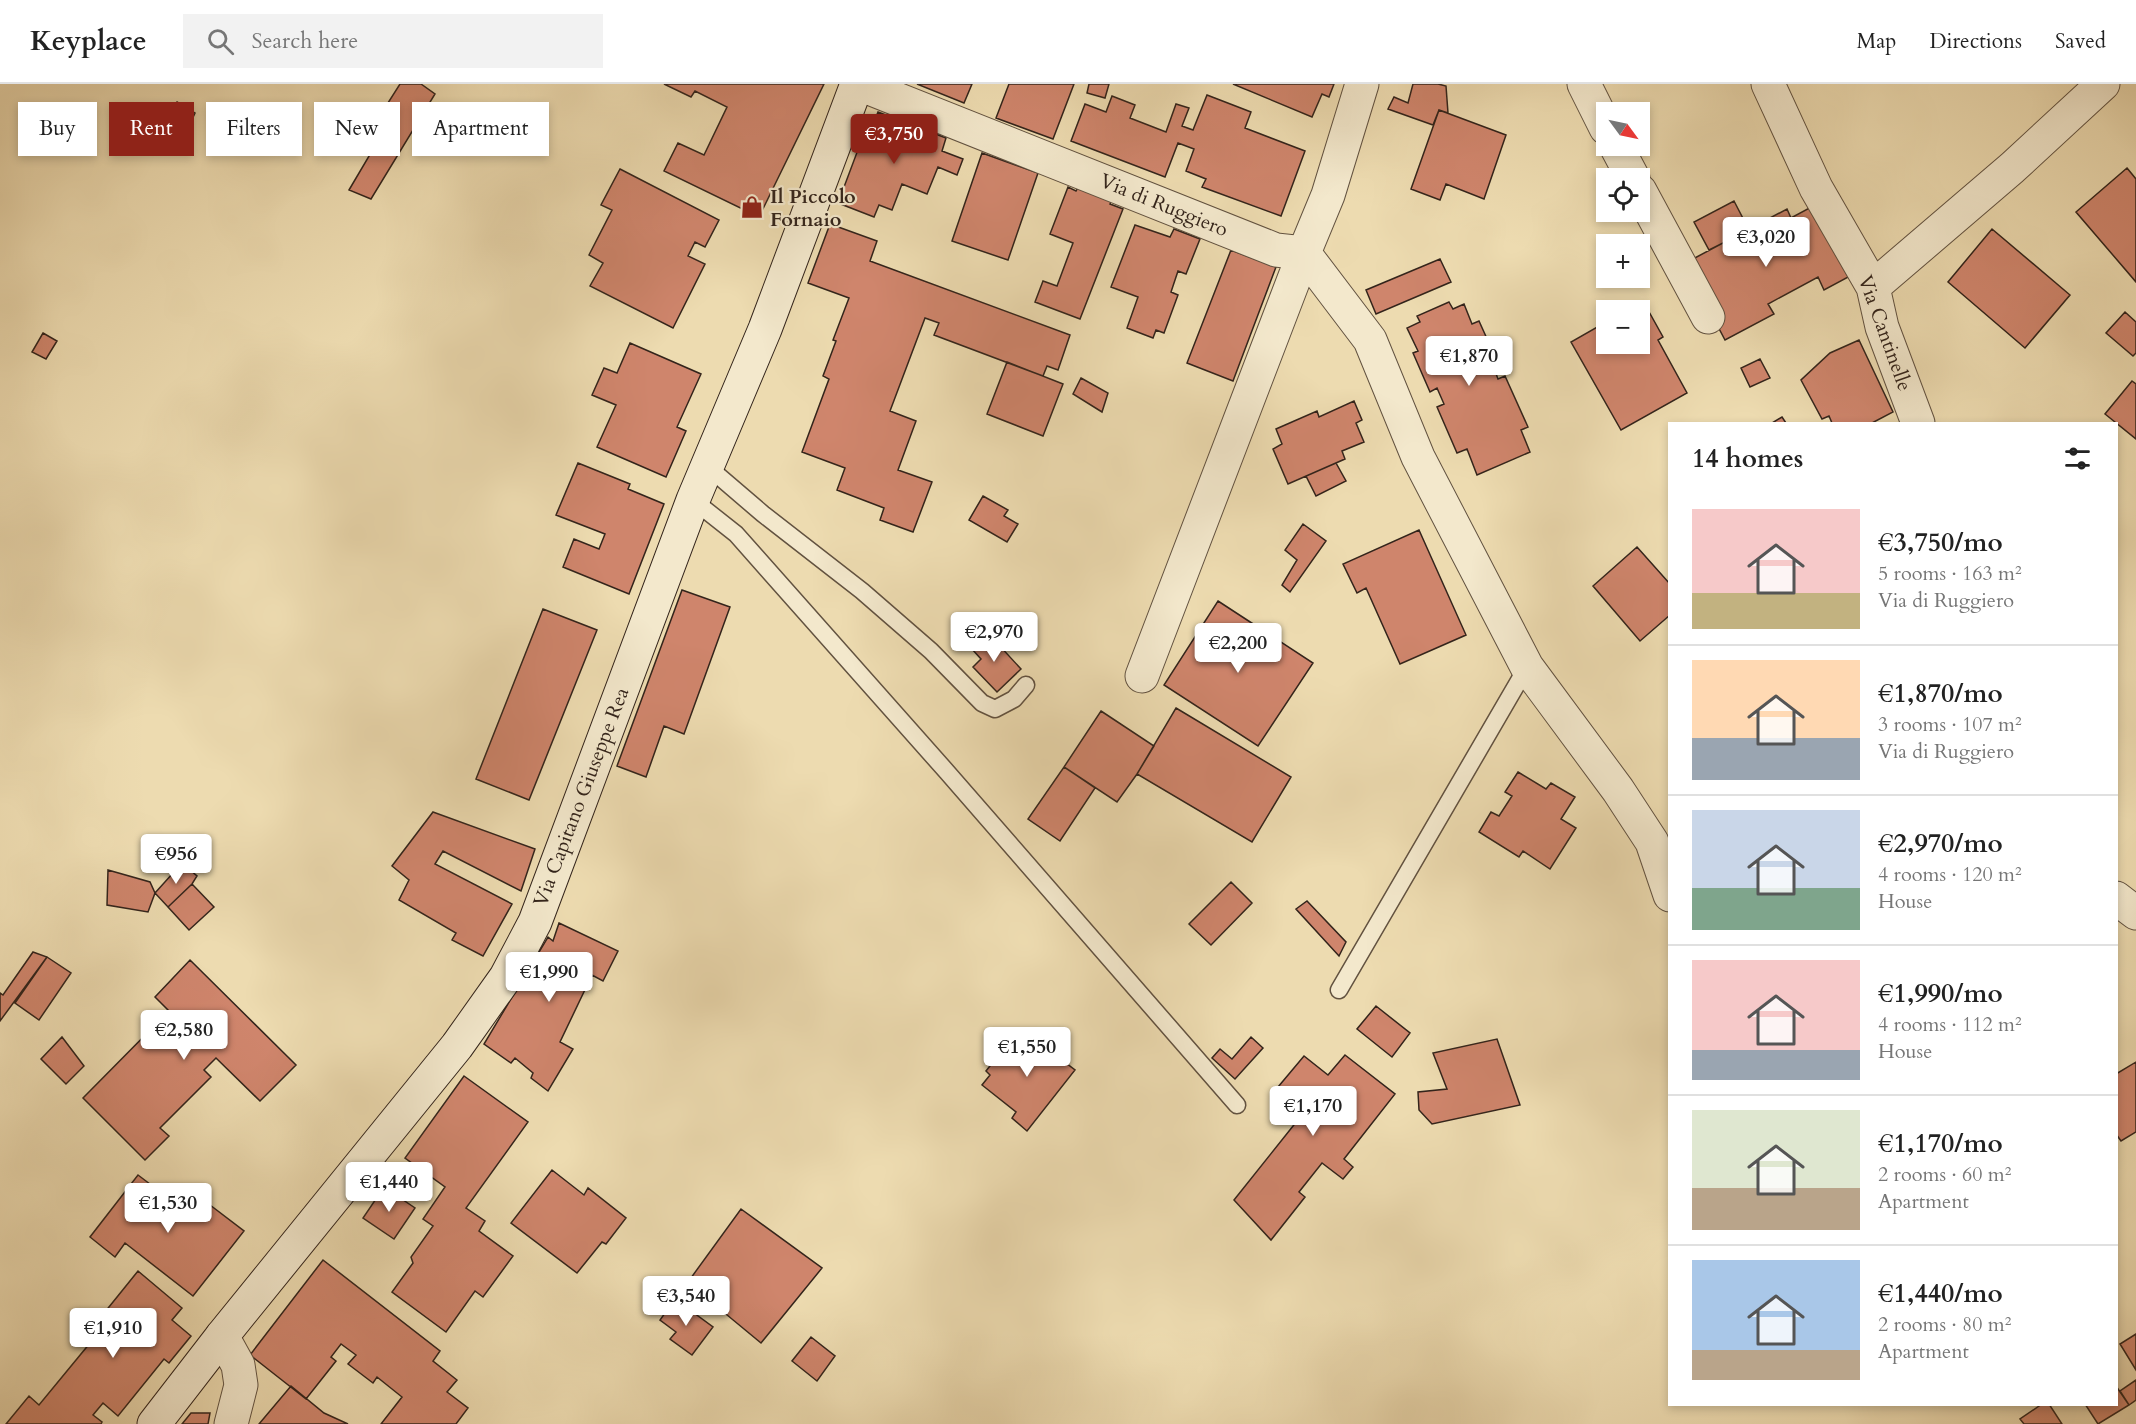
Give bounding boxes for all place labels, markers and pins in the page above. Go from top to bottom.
pin: €3,750 [845,114,943,165]
place label: Il Piccolo Fornaio [770,183,856,233]
shop icon: Il Piccolo Fornaio [739,194,765,220]
pin: €3,020 [1717,217,1815,268]
pin: €1,870 [1420,336,1518,387]
pin: €2,970 [945,612,1043,663]
pin: €2,200 [1189,623,1287,674]
pin: €956 [140,834,212,885]
pin: €1,990 [500,952,598,1003]
pin: €2,580 [135,1010,233,1061]
pin: €1,550 [978,1027,1076,1078]
pin: €1,170 [1264,1086,1362,1137]
pin: €1,440 [340,1162,438,1213]
pin: €1,530 [119,1183,217,1234]
pin: €3,540 [637,1276,735,1327]
pin: €1,910 [64,1308,162,1359]

